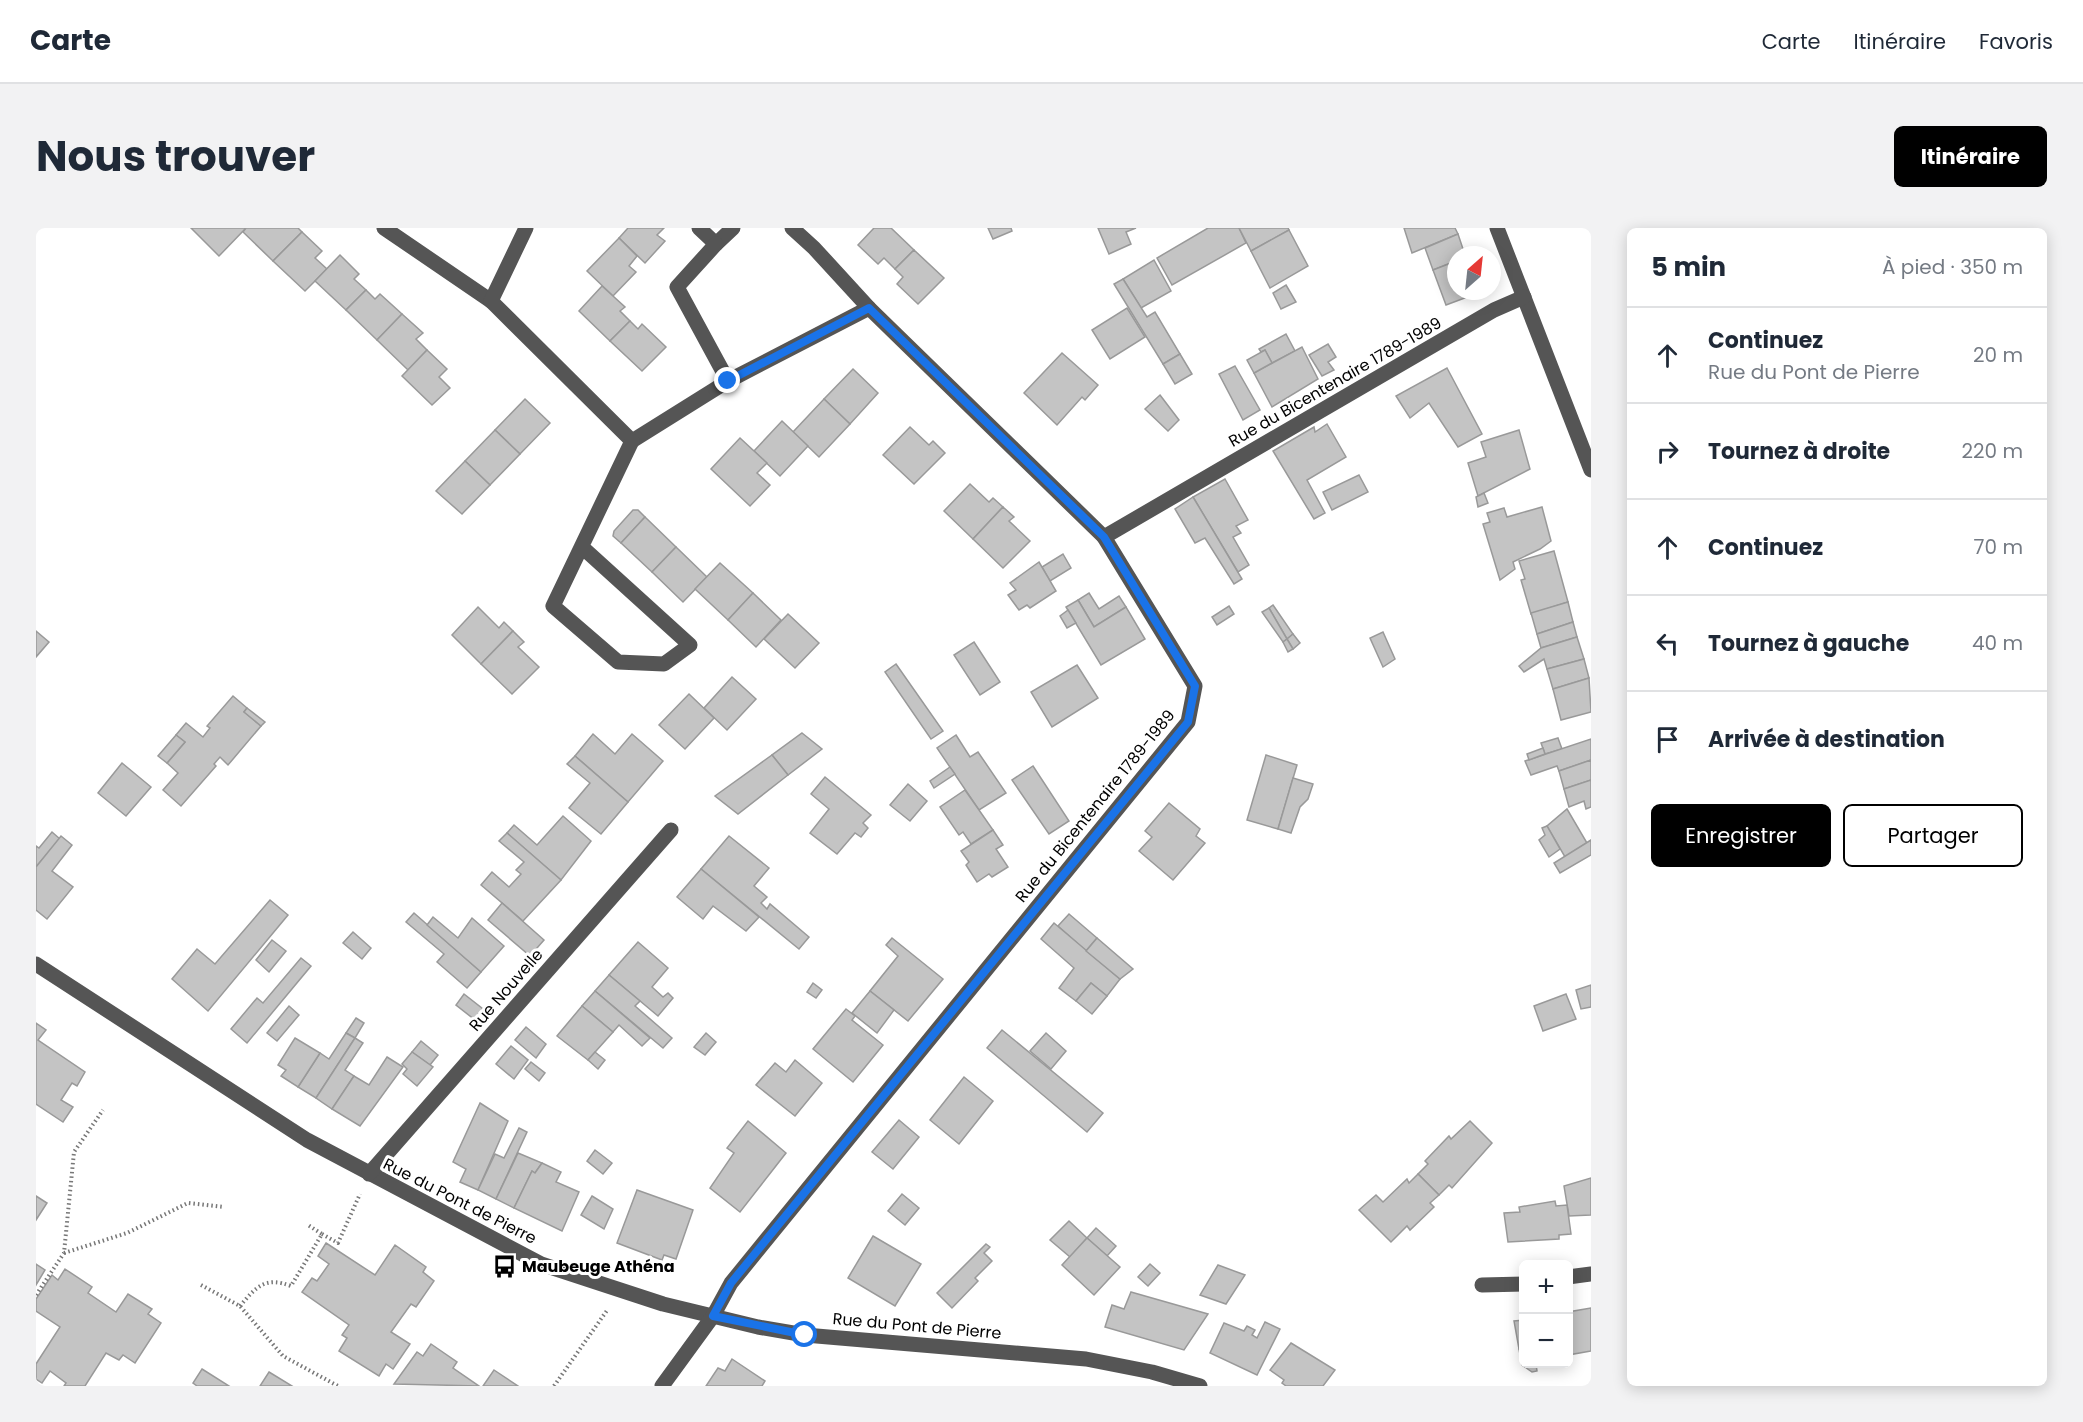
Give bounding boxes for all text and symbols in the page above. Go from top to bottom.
text: Carte [30,21,111,60]
text: Carte [1762,27,1821,56]
text: Itinéraire [1854,27,1946,56]
text: Favoris [1979,27,2053,56]
button: Itinéraire [1894,126,2047,187]
text: Nous trouver [36,127,315,186]
north arrow [1447,246,1501,300]
text: 5 min [1651,249,1726,285]
text: À pied · 350 m [1882,253,2023,281]
street label: Rue du Bicentenaire 1789-1989 [1224,311,1446,453]
text: Continuez [1708,325,1823,356]
icon: ahead [1651,339,1684,372]
text: 20 m [1973,341,2023,369]
text: Rue du Pont de Pierre [1708,358,1920,386]
route end [714,367,740,393]
icon: right [1651,435,1684,468]
text: Tournez à droite [1708,436,1890,467]
text: 220 m [1962,437,2023,465]
icon: ahead [1651,531,1684,564]
text: Continuez [1708,532,1823,563]
text: 70 m [1974,533,2023,561]
icon: left [1651,627,1684,660]
text: Tournez à gauche [1708,628,1909,659]
text: 40 m [1972,629,2023,657]
street label: Rue du Bicentenaire 1789-1989 [1010,705,1180,907]
icon: arrive [1651,723,1684,756]
text: Arrivée à destination [1708,724,1945,755]
button: Enregistrer [1651,804,1831,867]
button: Partager [1843,804,2023,867]
street label: Rue Nouvelle [464,944,548,1036]
street label: Rue du Pont de Pierre [379,1152,541,1250]
bus stop icon: Maubeuge Athéna [491,1253,517,1279]
place label: Maubeuge Athéna [522,1255,675,1278]
map controls [1519,1260,1573,1368]
button: + [1519,1260,1573,1314]
street label: Rue du Pont de Pierre [832,1307,1002,1345]
button: − [1519,1314,1573,1368]
route start [791,1321,817,1347]

